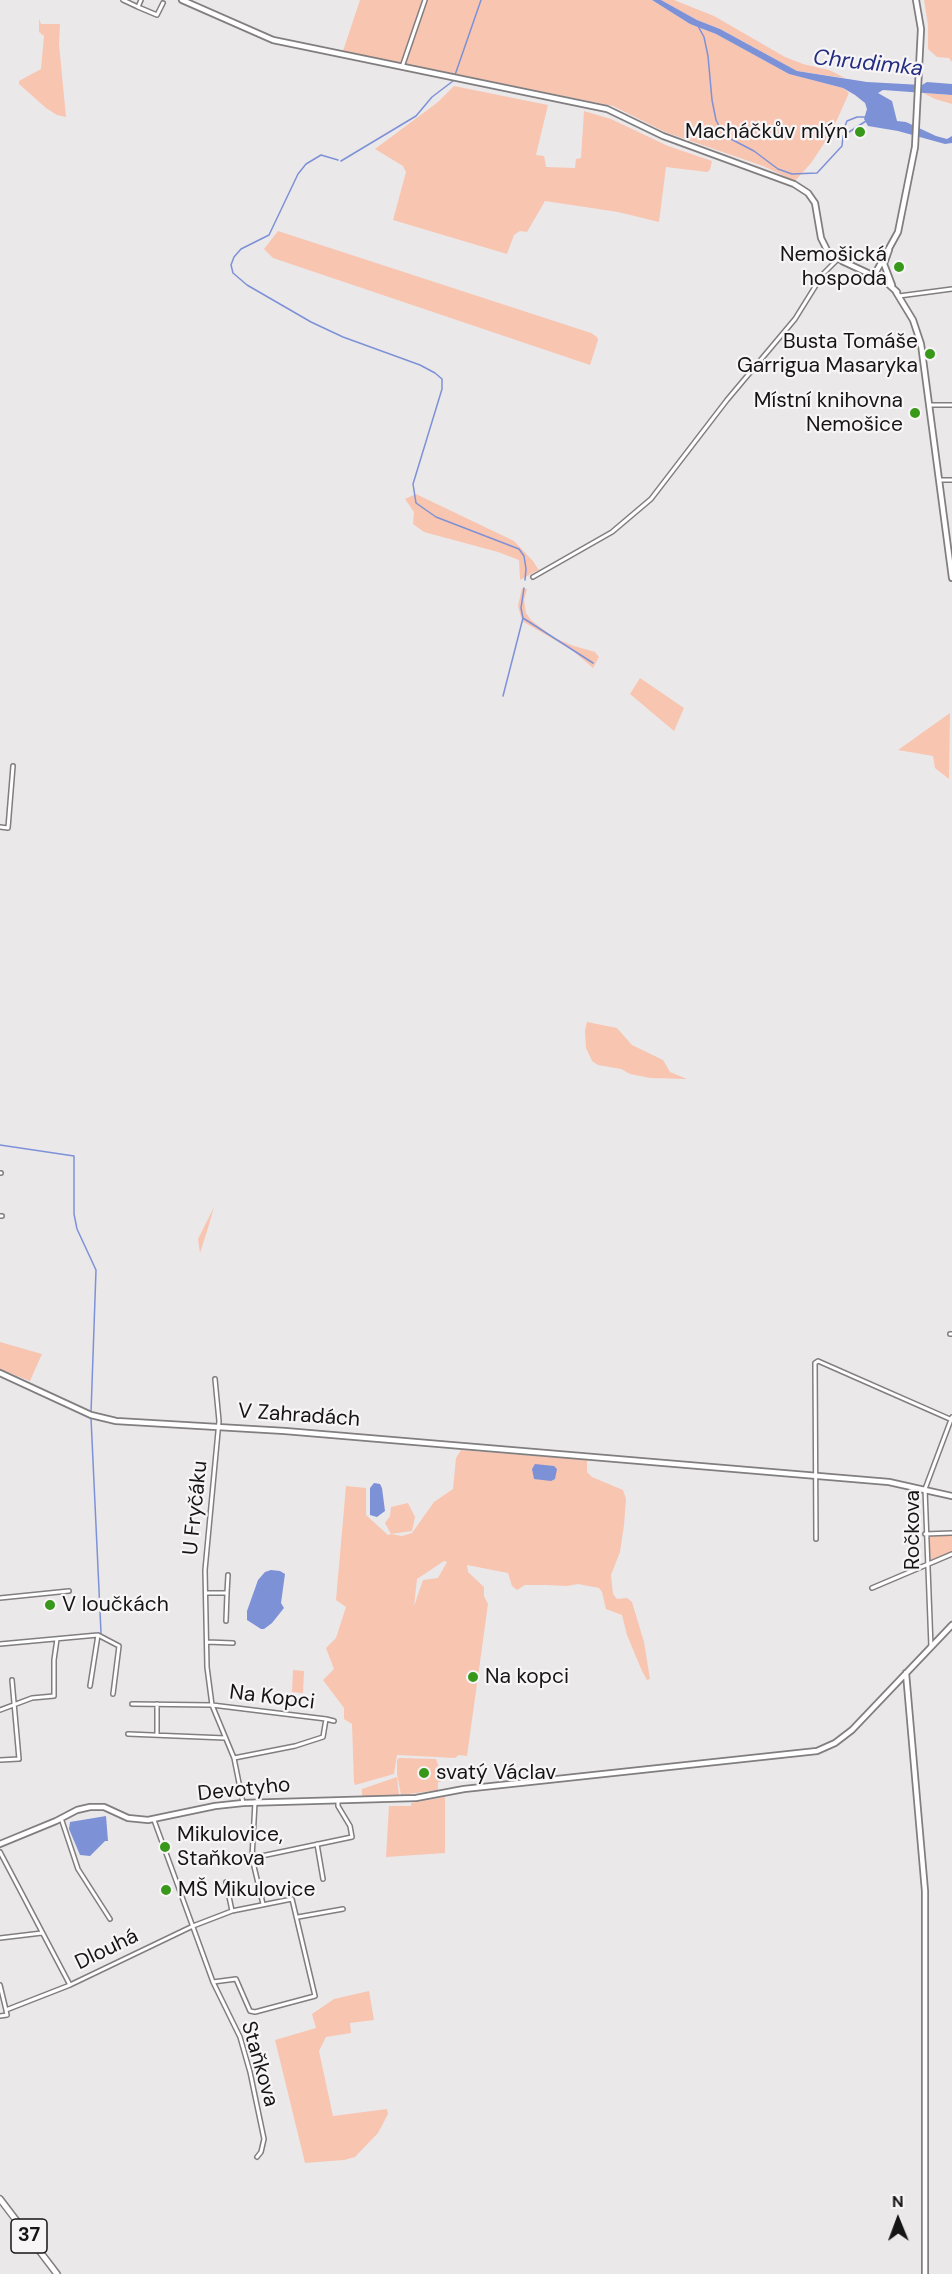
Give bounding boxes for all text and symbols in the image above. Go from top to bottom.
water label: Chrudimka [812,45,924,83]
place label: Macháčkův mlýn [685,119,848,145]
marker: Macháčkův mlýn [853,125,867,139]
place label: Nemošická hospoda [780,242,887,292]
marker: Nemošická hospoda [892,260,906,274]
place label: Busta Tomáše Garrigua Masaryka [737,329,918,379]
marker: Busta Tomáše Garrigua Masaryka [923,347,937,361]
place label: Místní knihovna Nemošice [754,388,903,438]
marker: Místní knihovna Nemošice [908,406,922,420]
street label: V Zahradách [237,1399,361,1433]
street label: U Fryčáku [178,1459,214,1557]
street label: Ročkova [900,1490,926,1570]
place label: V loučkách [62,1592,169,1618]
marker: V loučkách [43,1598,57,1612]
place label: Na kopci [485,1664,569,1690]
marker: Na kopci [466,1670,480,1684]
street label: Na Kopci [228,1680,316,1716]
place label: svatý Václav [436,1760,556,1786]
marker: svatý Václav [417,1766,431,1780]
street label: Devotyho [196,1773,292,1807]
place label: Mikulovice, Staňkova [177,1822,283,1872]
marker: Mikulovice, Staňkova [158,1840,172,1854]
place label: MŠ Mikulovice [178,1877,315,1903]
marker: MŠ Mikulovice [159,1883,173,1897]
street label: Dlouhá [71,1924,143,1976]
street label: Staňkova [235,2018,283,2110]
north arrow [868,2190,928,2250]
text: N [892,2191,904,2212]
road number: 37 [11,2219,47,2253]

